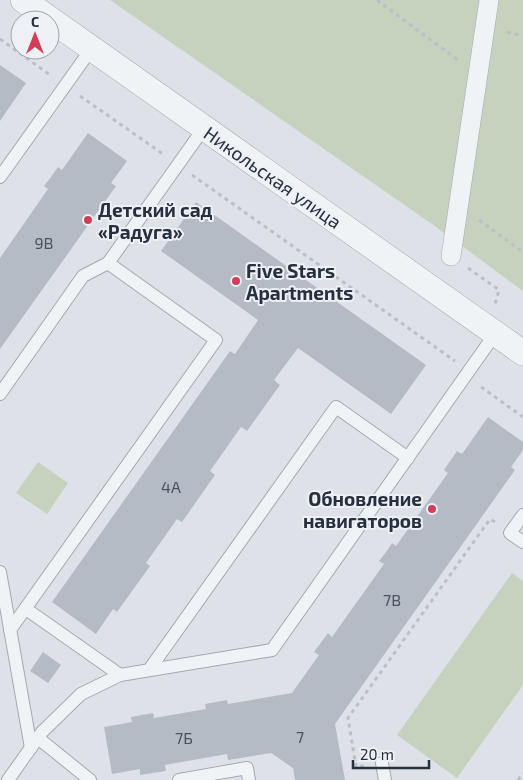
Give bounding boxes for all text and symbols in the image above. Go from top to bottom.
north arrow [10,10,60,60]
text: С [31,13,39,30]
street label: Никольская улица [199,121,346,234]
place label: Детский сад «Радуга» [98,198,213,243]
marker: Детский сад «Радуга» [82,214,94,226]
house number: 9В [34,233,54,252]
place label: Five Stars Apartments [246,259,353,304]
marker: Five Stars Apartments [230,275,242,287]
house number: 4А [161,477,181,496]
place label: Обновление навигаторов [303,487,422,532]
marker: Обновление навигаторов [426,503,438,515]
house number: 7В [383,590,401,609]
house number: 7 [296,727,304,746]
house number: 7Б [175,728,193,747]
scale bar [353,738,429,770]
text: 20 m [360,745,394,763]

